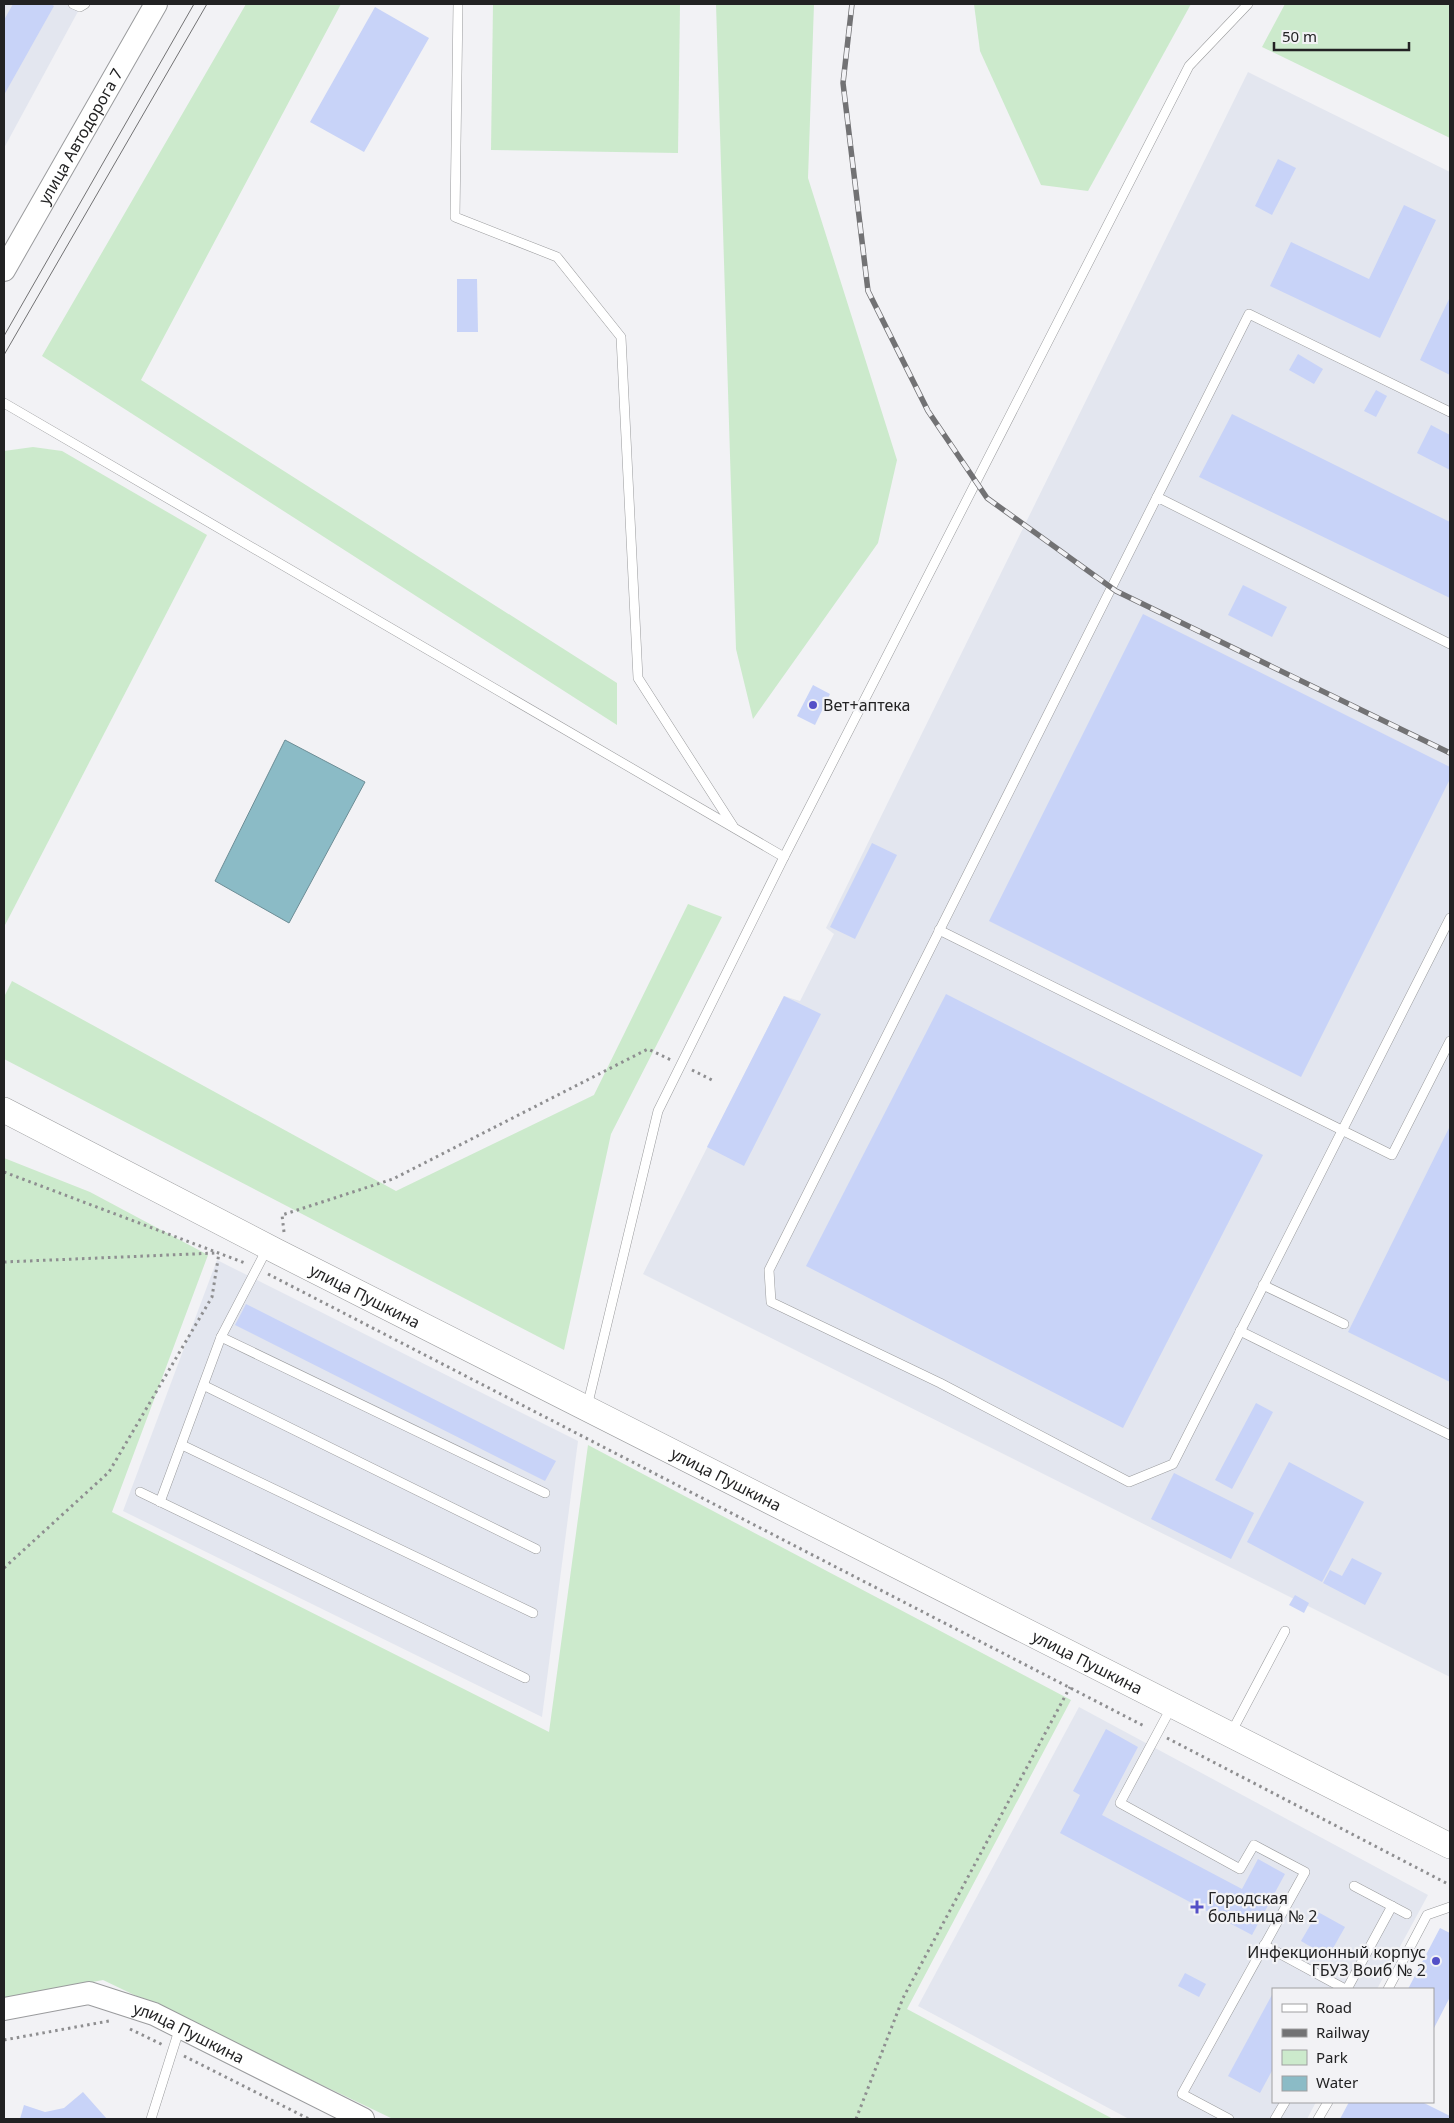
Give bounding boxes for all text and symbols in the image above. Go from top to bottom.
scale bar [1274,20,1409,52]
text: 50 m [1282,26,1317,46]
street label: улица Автодорога 7 [33,64,128,208]
place label: Вет+аптека [823,694,910,716]
marker: Вет+аптека [807,699,819,711]
street label: улица Пушкина [306,1259,424,1333]
street label: улица Пушкина [667,1442,785,1516]
street label: улица Пушкина [1028,1625,1146,1699]
place label: Городская больница № 2 [1208,1887,1317,1927]
marker: Городская больница № 2 [1190,1900,1204,1914]
place label: Инфекционный корпус ГБУЗ Воиб № 2 [1247,1941,1426,1981]
marker: Инфекционный корпус ГБУЗ Воиб № 2 [1430,1955,1442,1967]
legend [1272,1988,1434,2103]
street label: улица Пушкина [130,1997,248,2069]
text: Road [1316,1997,1352,2017]
text: Railway [1316,2022,1370,2042]
text: Park [1316,2047,1348,2067]
text: Water [1316,2072,1358,2092]

